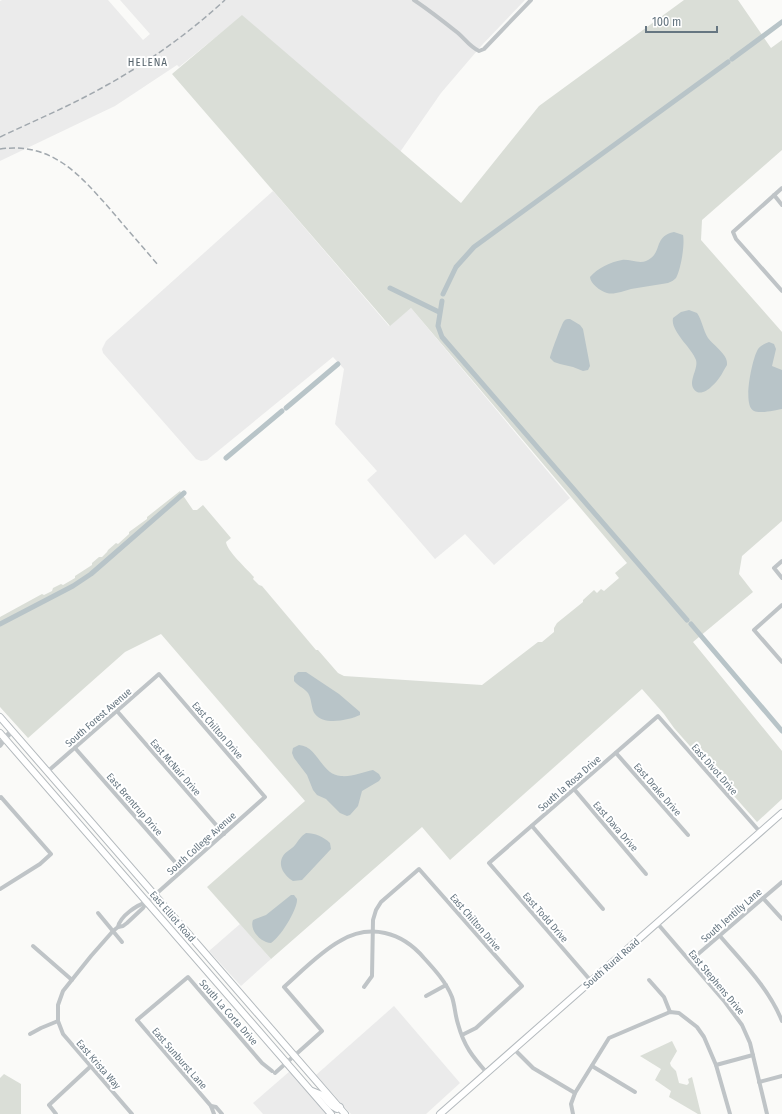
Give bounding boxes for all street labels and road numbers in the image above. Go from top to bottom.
street label: South Forest Avenue [63,686,134,750]
street label: East Chilton Drive [189,700,245,762]
street label: East McNair Drive [147,737,203,798]
street label: East Divot Drive [689,742,740,798]
street label: South la Rosa Drive [536,753,604,814]
street label: East Drake Drive [631,761,684,819]
street label: East Brentrup Drive [104,771,165,838]
street label: East Dava Drive [590,799,640,854]
street label: South College Avenue [165,810,239,878]
street label: South Jentilly Lane [699,886,765,945]
street label: East Elliot Road [147,889,198,944]
street label: East Todd Drive [520,890,570,945]
street label: East Chilton Drive [447,892,503,954]
street label: South Rural Road [581,936,642,991]
street label: East Stephens Drive [686,948,747,1018]
street label: South La Corta Drive [196,977,260,1048]
street label: East Sunburst Lane [149,1025,209,1092]
street label: East Krista Way [73,1037,123,1092]

